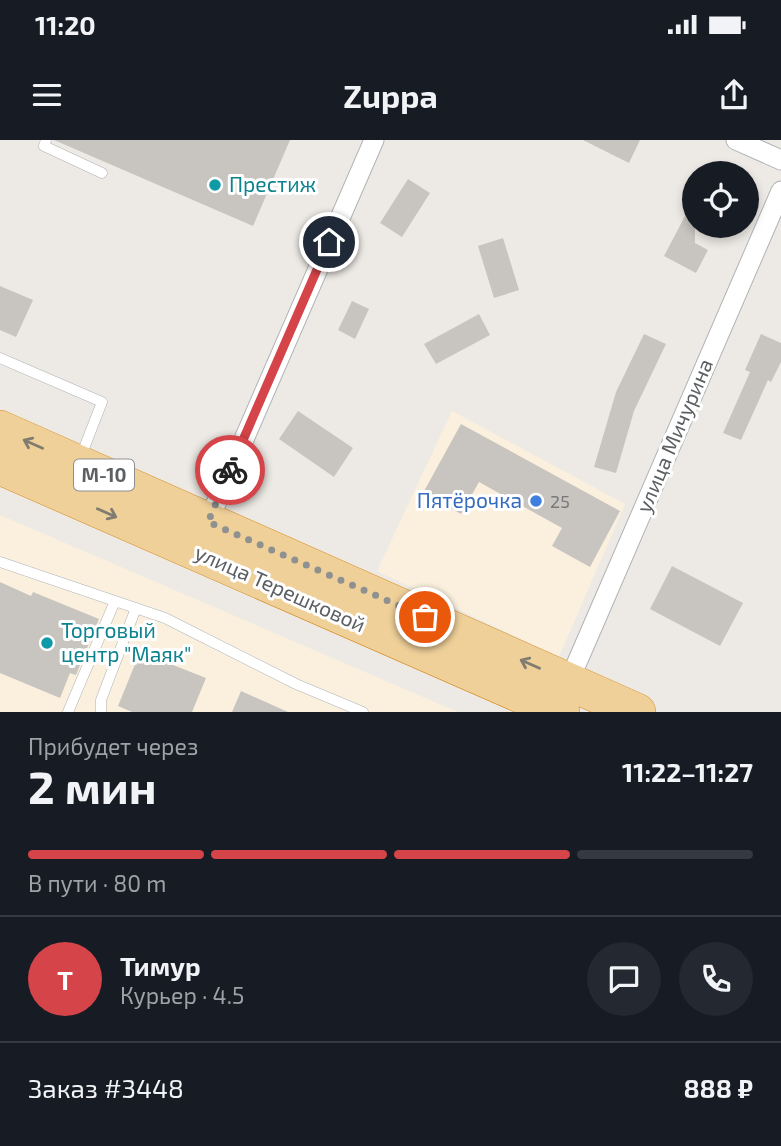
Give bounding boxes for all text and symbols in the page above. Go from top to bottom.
text: 11:20 [35,9,96,40]
icon: menu [28,76,66,114]
text: Zuppa [343,76,438,114]
icon: share [715,76,753,114]
map controls [682,161,759,238]
button: locate [682,161,759,238]
place label: Престиж [229,171,316,196]
marker: Престиж [207,177,223,193]
pin [299,212,359,272]
icon: home [310,223,348,261]
street label: улица Мичурина [630,355,718,517]
courier [195,435,265,505]
one-way arrow [23,437,45,450]
icon: bike [211,451,249,489]
road number: М-10 [74,460,134,490]
place label: Пятёрочка [417,487,522,512]
house number: 25 [550,490,570,512]
marker: Пятёрочка [528,493,544,509]
one-way arrow [96,507,118,520]
street label: улица Терешковой [191,539,370,637]
pin [395,587,455,647]
icon: bag [406,598,444,636]
place label: Торговый центр "Маяк" [61,617,191,666]
marker: Торговый центр "Маяк" [39,635,55,651]
one-way arrow [520,657,541,670]
text: Прибудет через [28,732,198,760]
text: 11:22–11:27 [622,756,753,787]
text: 2 мин [28,758,157,813]
text: В пути · 80 m [28,869,166,897]
button: chat [587,942,661,1016]
button: phone [679,942,753,1016]
text: Тимур [120,950,201,981]
text: Т [57,964,73,995]
text: Курьер · 4.5 [120,981,244,1009]
text: Заказ #3448 [28,1072,184,1103]
text: 888 ₽ [683,1072,753,1103]

